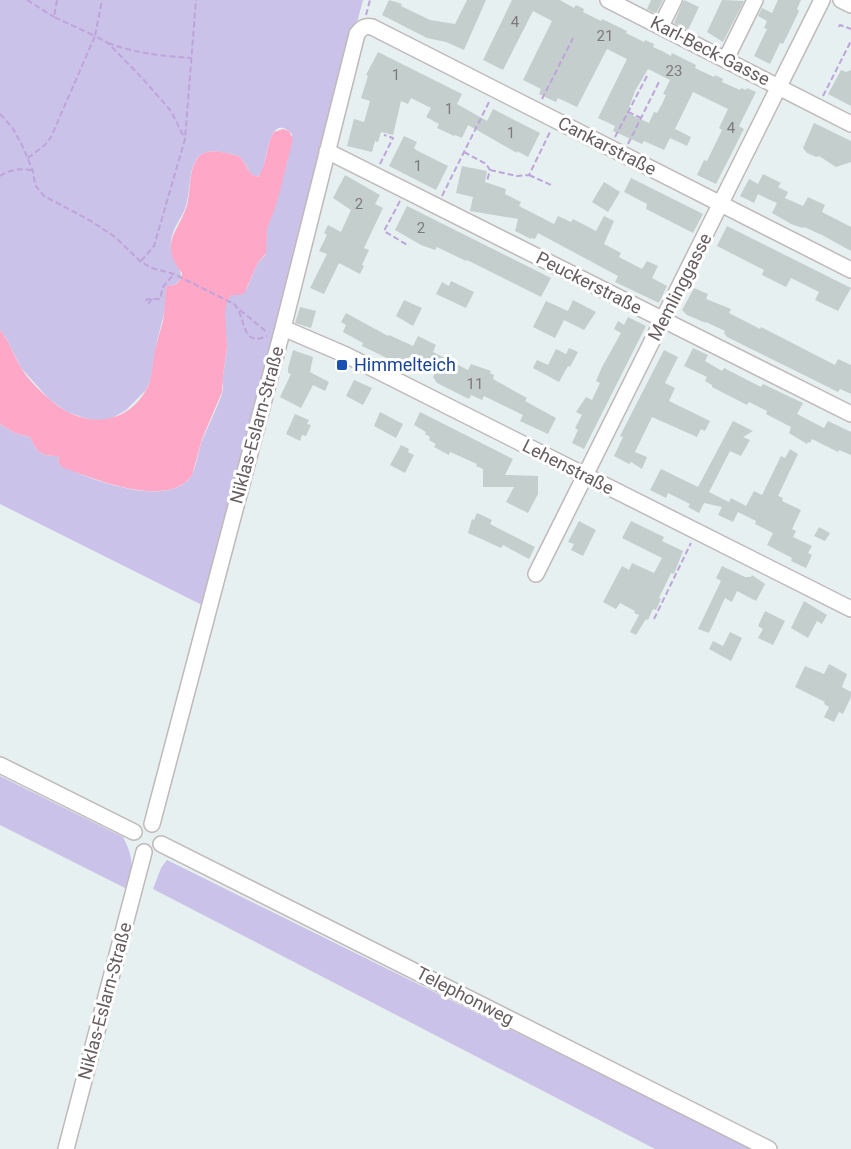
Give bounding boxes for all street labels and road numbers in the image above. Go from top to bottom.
street label: Karl-Beck-Gasse [647,11,773,90]
street label: Cankarstraße [555,112,660,179]
street label: Memlinggasse [643,229,716,344]
street label: Peuckerstraße [533,247,646,318]
street label: Niklas-Eslarn-Straße [225,344,288,506]
street label: Lehenstraße [519,435,617,499]
street label: Niklas-Eslarn-Straße [73,920,136,1082]
street label: Telephonweg [413,962,518,1029]

